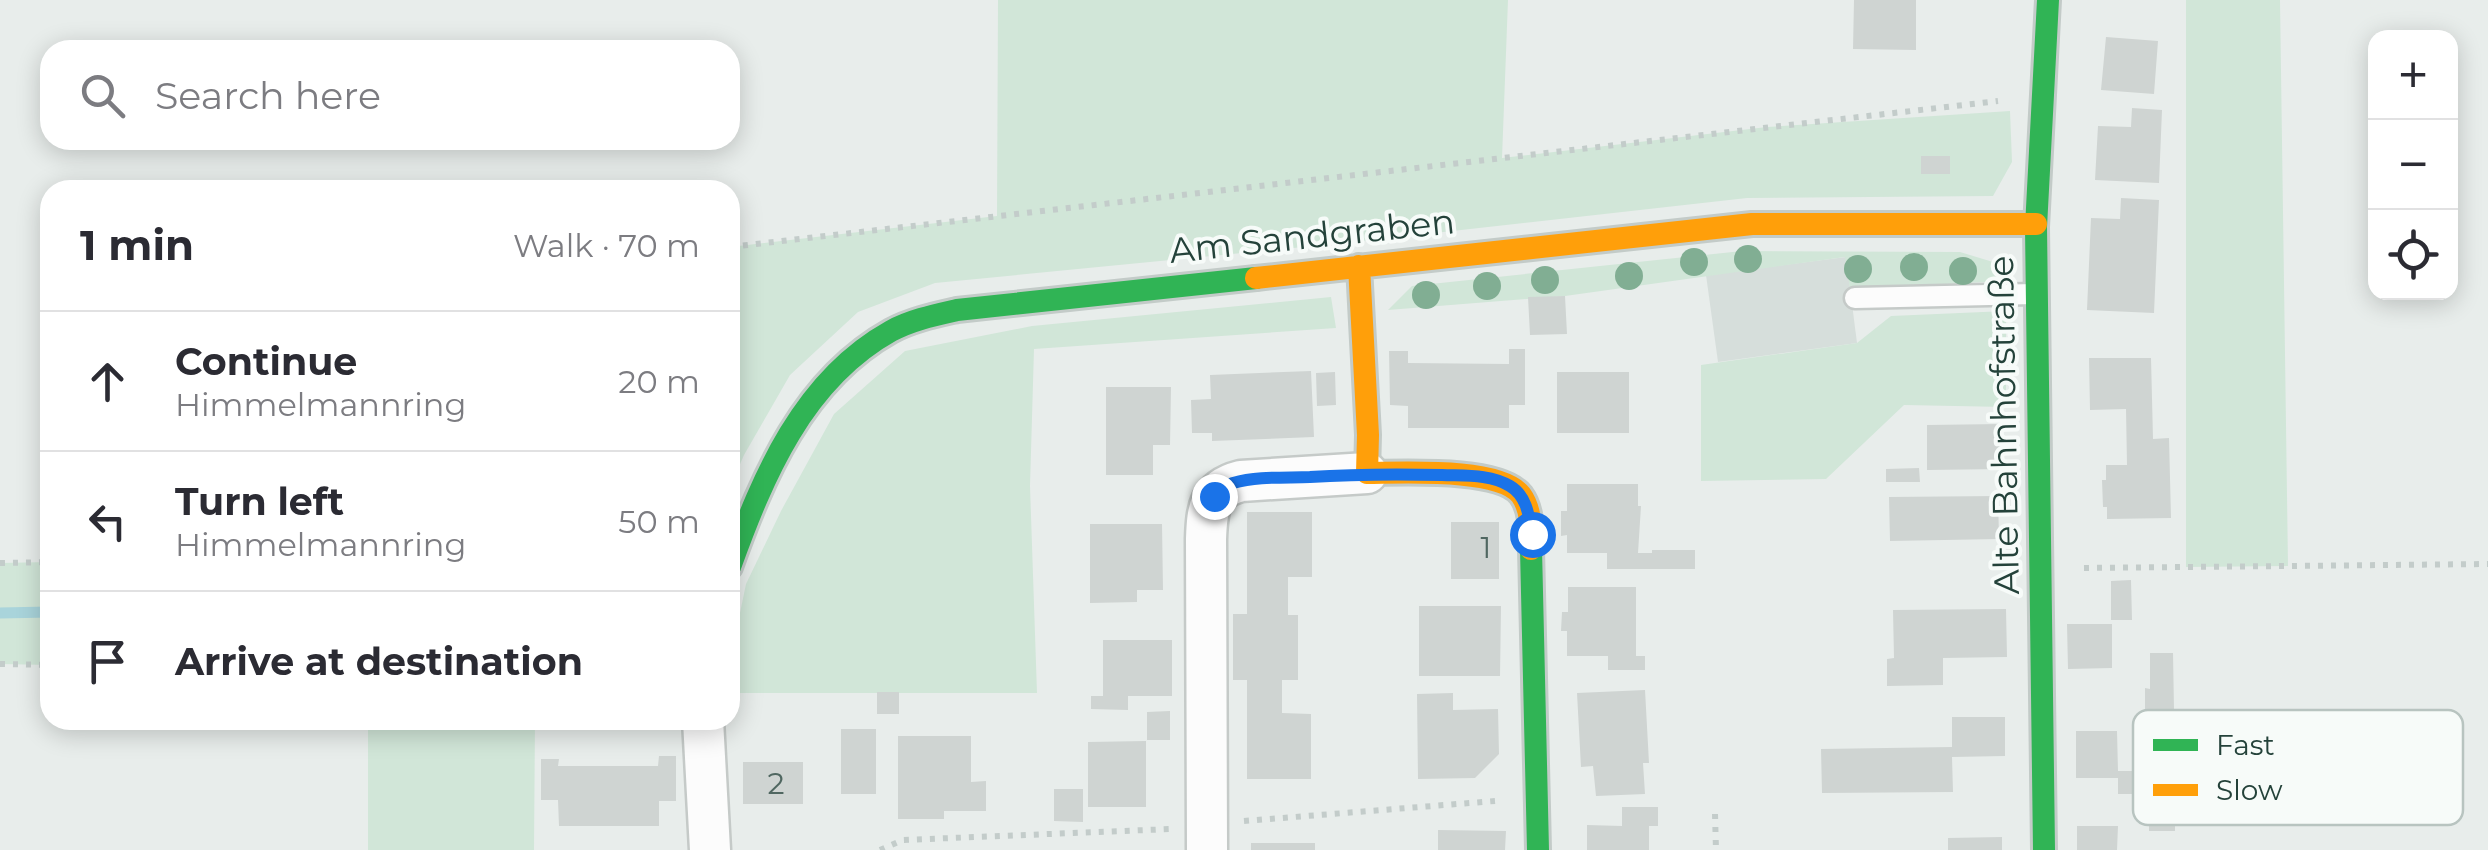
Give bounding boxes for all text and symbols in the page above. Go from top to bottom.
map controls [2368,30,2458,300]
button: + [2368,30,2458,120]
search box [40,40,740,150]
icon: search [75,68,130,123]
text: Search here [155,72,381,119]
button: − [2368,120,2458,210]
street label: Am Sandgraben [1167,199,1457,272]
button: locate [2368,210,2458,300]
text: 1 min [80,219,194,271]
text: Walk · 70 m [513,226,700,265]
street label: Alte Bahnhofstraße [1979,255,2028,595]
text: Continue [175,338,357,385]
icon: ahead [80,354,135,409]
text: 20 m [618,362,700,401]
text: Himmelmannring [175,385,466,424]
route end [1192,474,1238,520]
text: Turn left [175,478,344,525]
icon: left [80,494,135,549]
text: 50 m [618,502,700,541]
route start [1510,512,1556,558]
text: Himmelmannring [175,525,466,564]
house number: 1 [1481,529,1491,566]
icon: arrive [80,634,135,689]
text: Arrive at destination [175,638,583,685]
legend [2133,710,2463,825]
text: Fast [2216,728,2275,762]
house number: 2 [767,765,785,802]
text: Slow [2216,773,2283,807]

